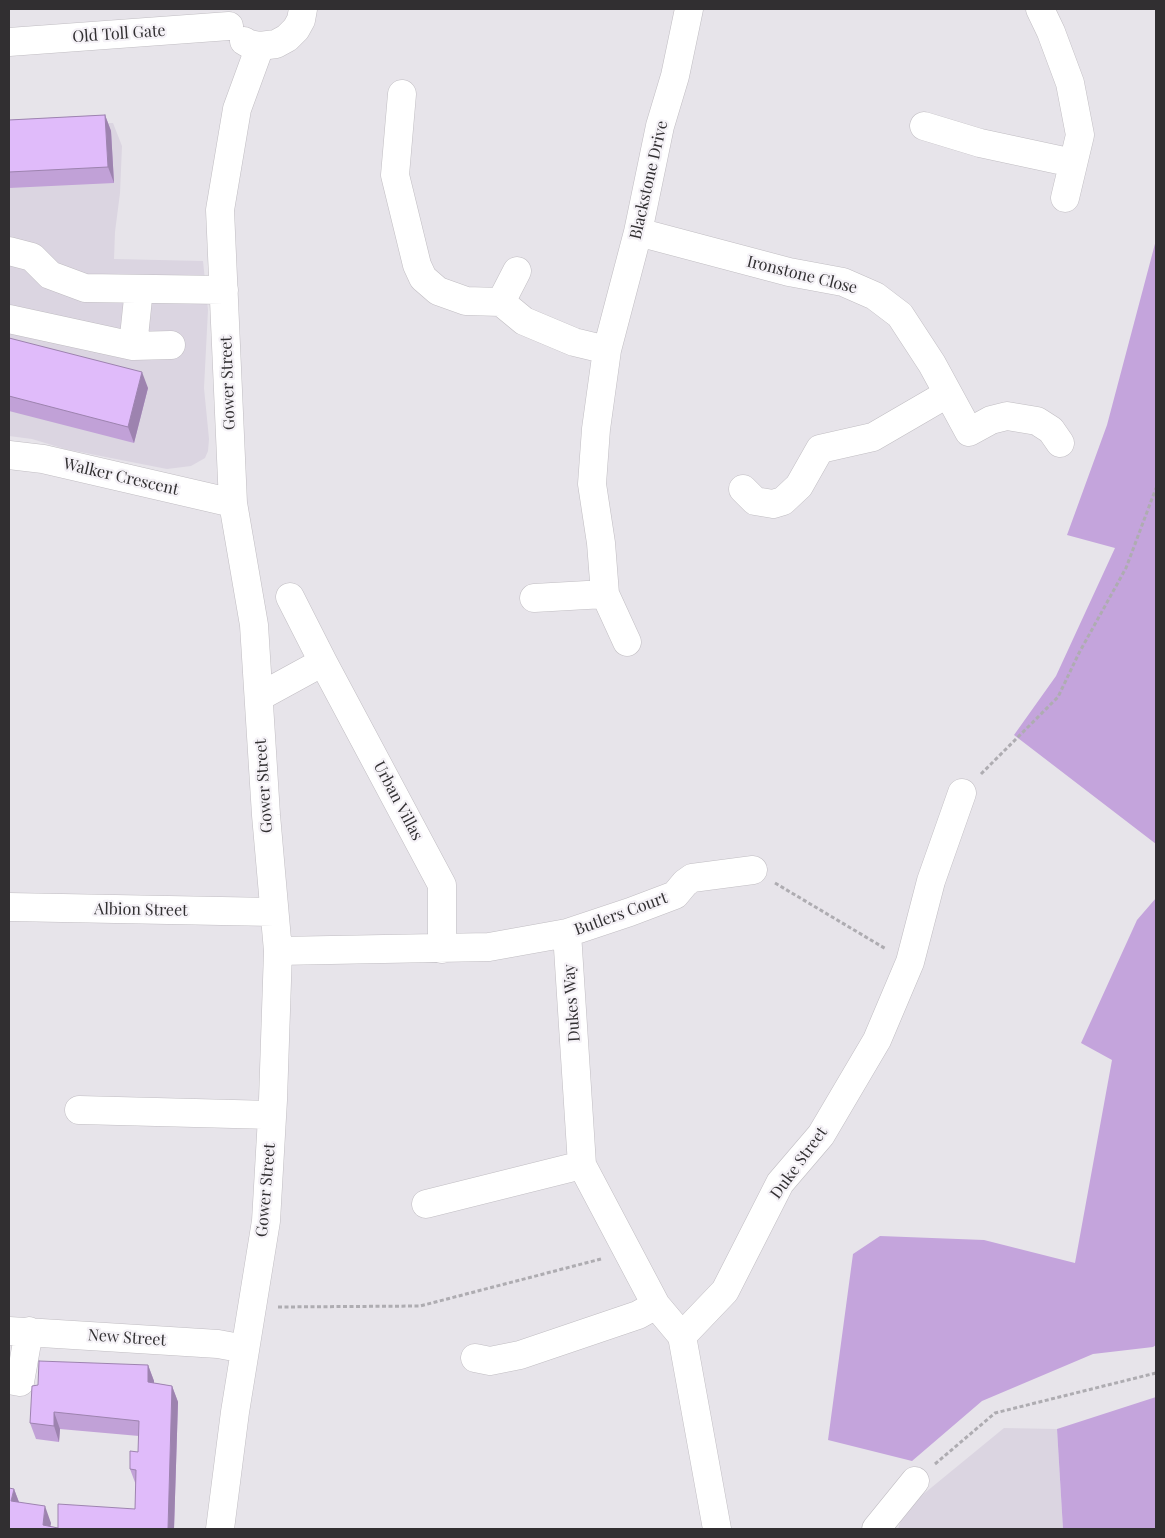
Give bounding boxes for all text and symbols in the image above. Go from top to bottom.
street label: Old Toll Gate [72,21,166,47]
street label: Blackstone Drive [626,119,672,241]
street label: Ironstone Close [745,252,859,298]
street label: Gower Street [217,336,239,430]
street label: Walker Crescent [61,454,181,500]
street label: Gower Street [251,738,277,834]
street label: Urban Villas [369,758,427,844]
street label: Butlers Court [572,888,670,940]
street label: Albion Street [94,900,188,920]
street label: Dukes Way [560,963,584,1043]
street label: Duke Street [766,1123,832,1203]
street label: Gower Street [252,1142,280,1238]
street label: New Street [87,1326,167,1350]

